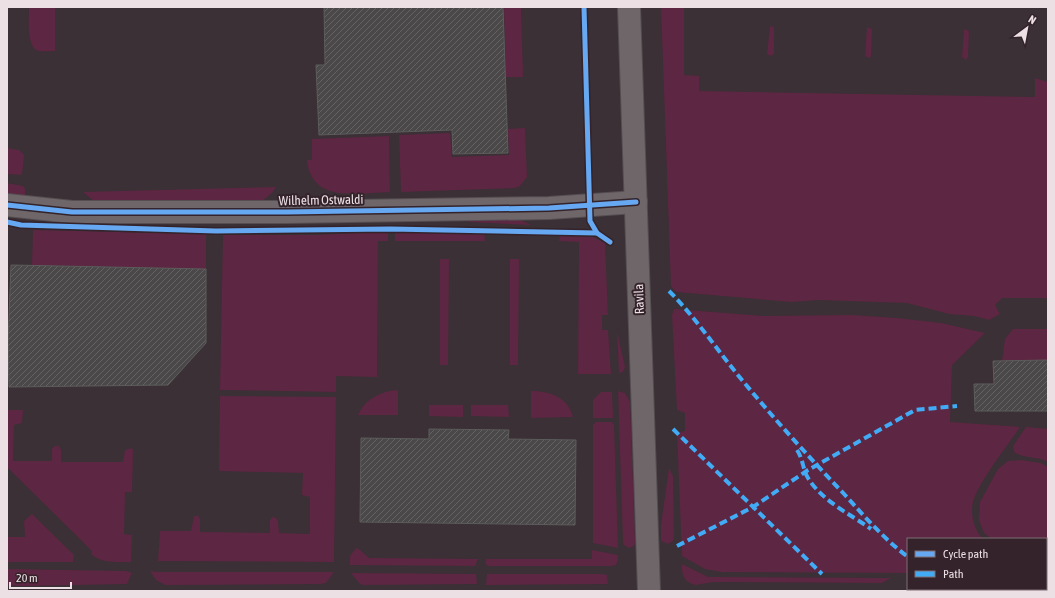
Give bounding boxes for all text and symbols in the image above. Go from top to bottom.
north arrow [1007,8,1047,48]
text: N [1026,13,1038,26]
street label: Wilhelm Ostwaldi [279,192,363,208]
street label: Ravila [631,284,647,314]
legend [907,538,1047,590]
text: Cycle path [943,547,988,561]
scale bar [10,564,71,590]
text: Path [943,567,964,581]
text: 20 m [16,571,38,585]

